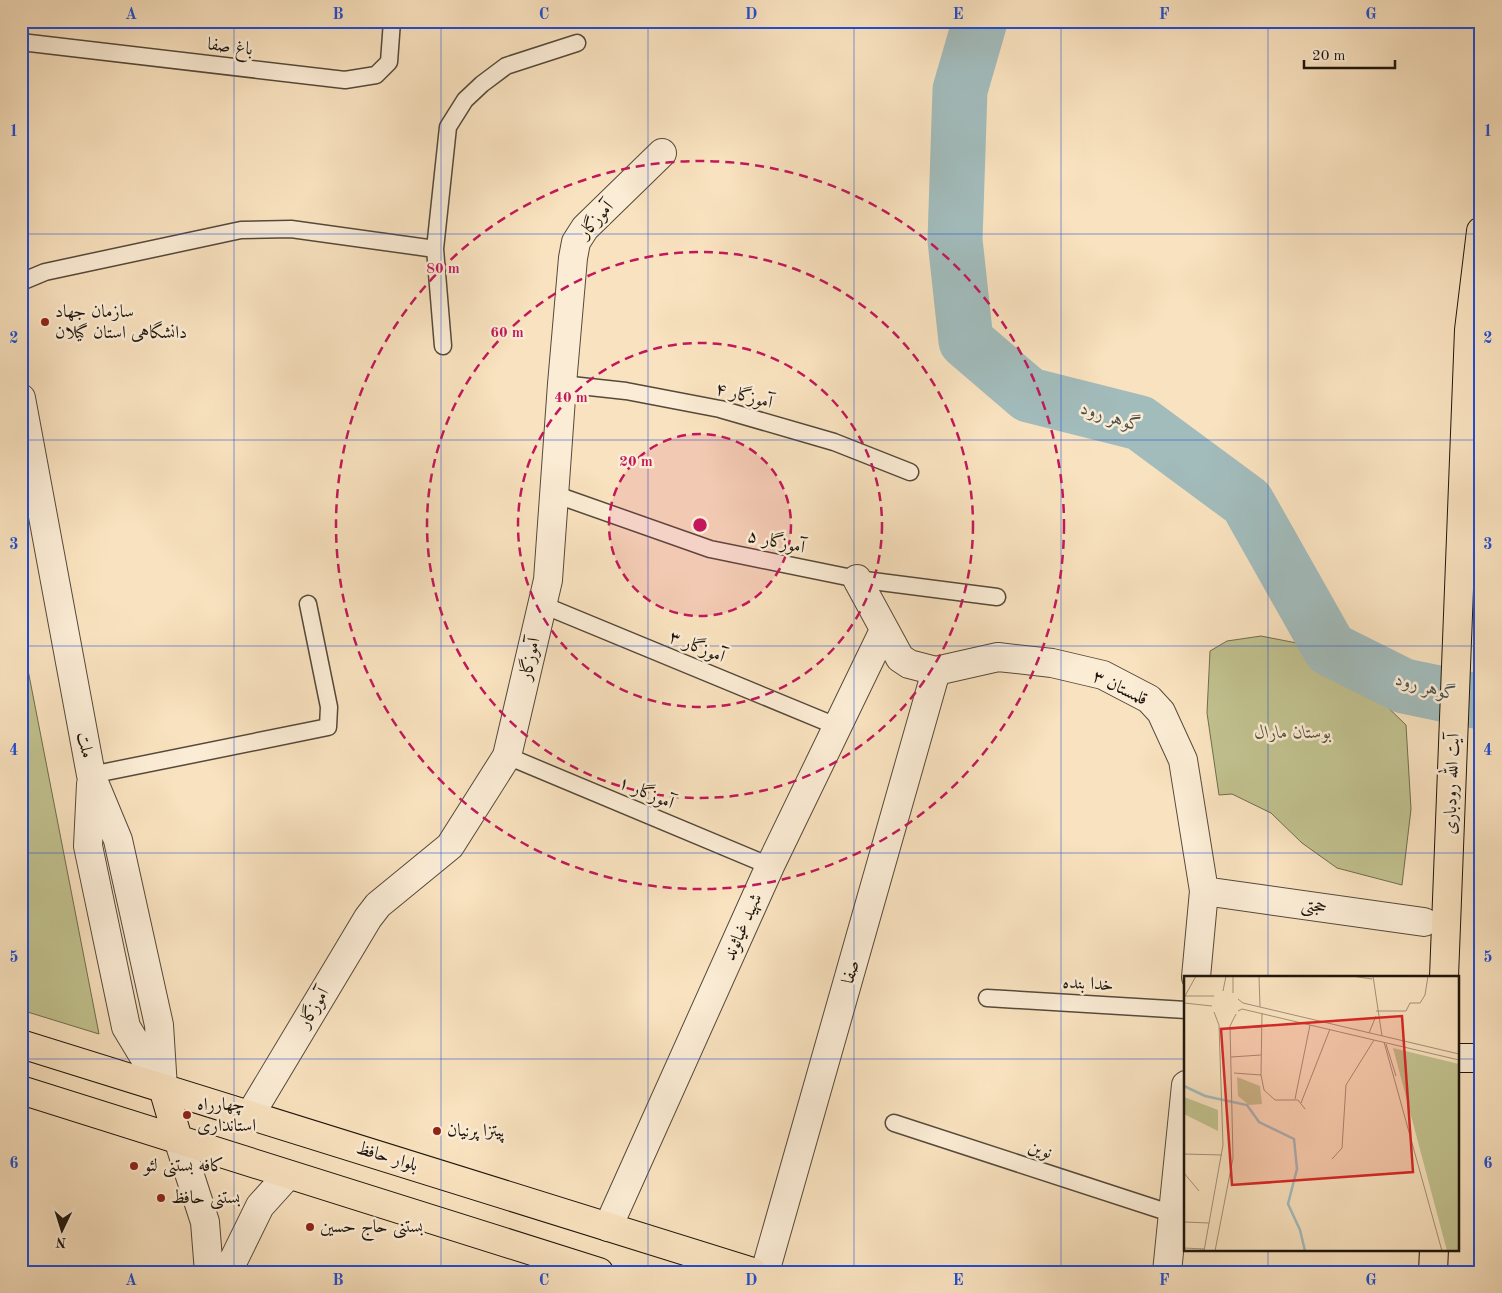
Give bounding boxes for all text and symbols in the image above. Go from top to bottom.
text: A [125,7,137,23]
text: B [332,7,344,23]
text: C [539,7,549,23]
text: D [745,7,757,23]
text: E [952,7,964,23]
text: F [1159,7,1170,23]
text: G [1365,7,1377,23]
street label: باغ صفا [206,35,254,64]
scale bar [1304,38,1396,70]
text: 20 m [1312,49,1346,64]
text: 1 [9,124,19,140]
text: 1 [1483,124,1493,140]
street label: آموزگار [571,195,619,244]
text: 80 m [426,262,460,277]
place label: سازمان جهاد دانشگاهی استان گیلان [55,303,187,342]
marker: سازمان جهاد دانشگاهی استان گیلان [39,316,51,328]
text: 60 m [490,326,524,341]
text: 2 [9,331,19,347]
text: 2 [1483,331,1493,347]
street label: آموزگار ۴ [713,377,777,414]
text: 40 m [554,391,588,406]
water label: گوهر رود [1078,397,1145,437]
text: 20 m [619,455,653,470]
centre of rings [691,516,709,534]
street label: آموزگار ۵ [745,524,809,558]
text: 3 [9,537,19,553]
text: 3 [1483,537,1493,553]
street label: آموزگار ۳ [666,625,730,668]
street label: آموزگار [513,633,545,684]
street label: قلمستان ۳ [1090,667,1150,709]
water label: گوهر رود [1393,668,1460,706]
park label: بوستان مارال [1255,724,1332,743]
street label: ملت [74,730,96,760]
street label: آیت الله رودباری [1435,731,1465,835]
text: 4 [9,743,19,759]
text: 4 [1483,743,1493,759]
street label: آموزگار ۱ [615,771,679,814]
street label: شهید غیاثوند [720,891,767,964]
street label: حجتی [1300,895,1328,920]
text: 5 [9,950,19,966]
text: 5 [1483,950,1493,966]
street label: صفا [839,958,863,986]
street label: خدا بنده [1062,974,1114,995]
inset map [1184,976,1460,1250]
street label: آموزگار [292,982,335,1033]
place label: چهارراه استانداری [197,1096,256,1136]
marker: چهارراه استانداری [181,1109,193,1121]
place label: پیتزا پرنیان [447,1122,505,1144]
marker: پیتزا پرنیان [431,1125,443,1137]
street label: نوین [1026,1138,1054,1163]
street label: بلوار حافظ [354,1139,420,1176]
text: 6 [9,1156,19,1172]
place label: کافه بستنی لئو [142,1156,224,1178]
text: 6 [1483,1156,1493,1172]
marker: کافه بستنی لئو [128,1160,140,1172]
place label: بستنی حافظ [171,1189,240,1210]
marker: بستنی حافظ [155,1192,167,1204]
north arrow [38,1206,88,1256]
place label: بستنی حاج حسین [320,1218,423,1242]
marker: بستنی حاج حسین [304,1221,316,1233]
text: N [55,1235,67,1249]
text: A [125,1273,137,1289]
text: B [332,1273,344,1289]
text: C [539,1273,549,1289]
text: D [745,1273,757,1289]
text: E [952,1273,964,1289]
text: F [1159,1273,1170,1289]
text: G [1365,1273,1377,1289]

